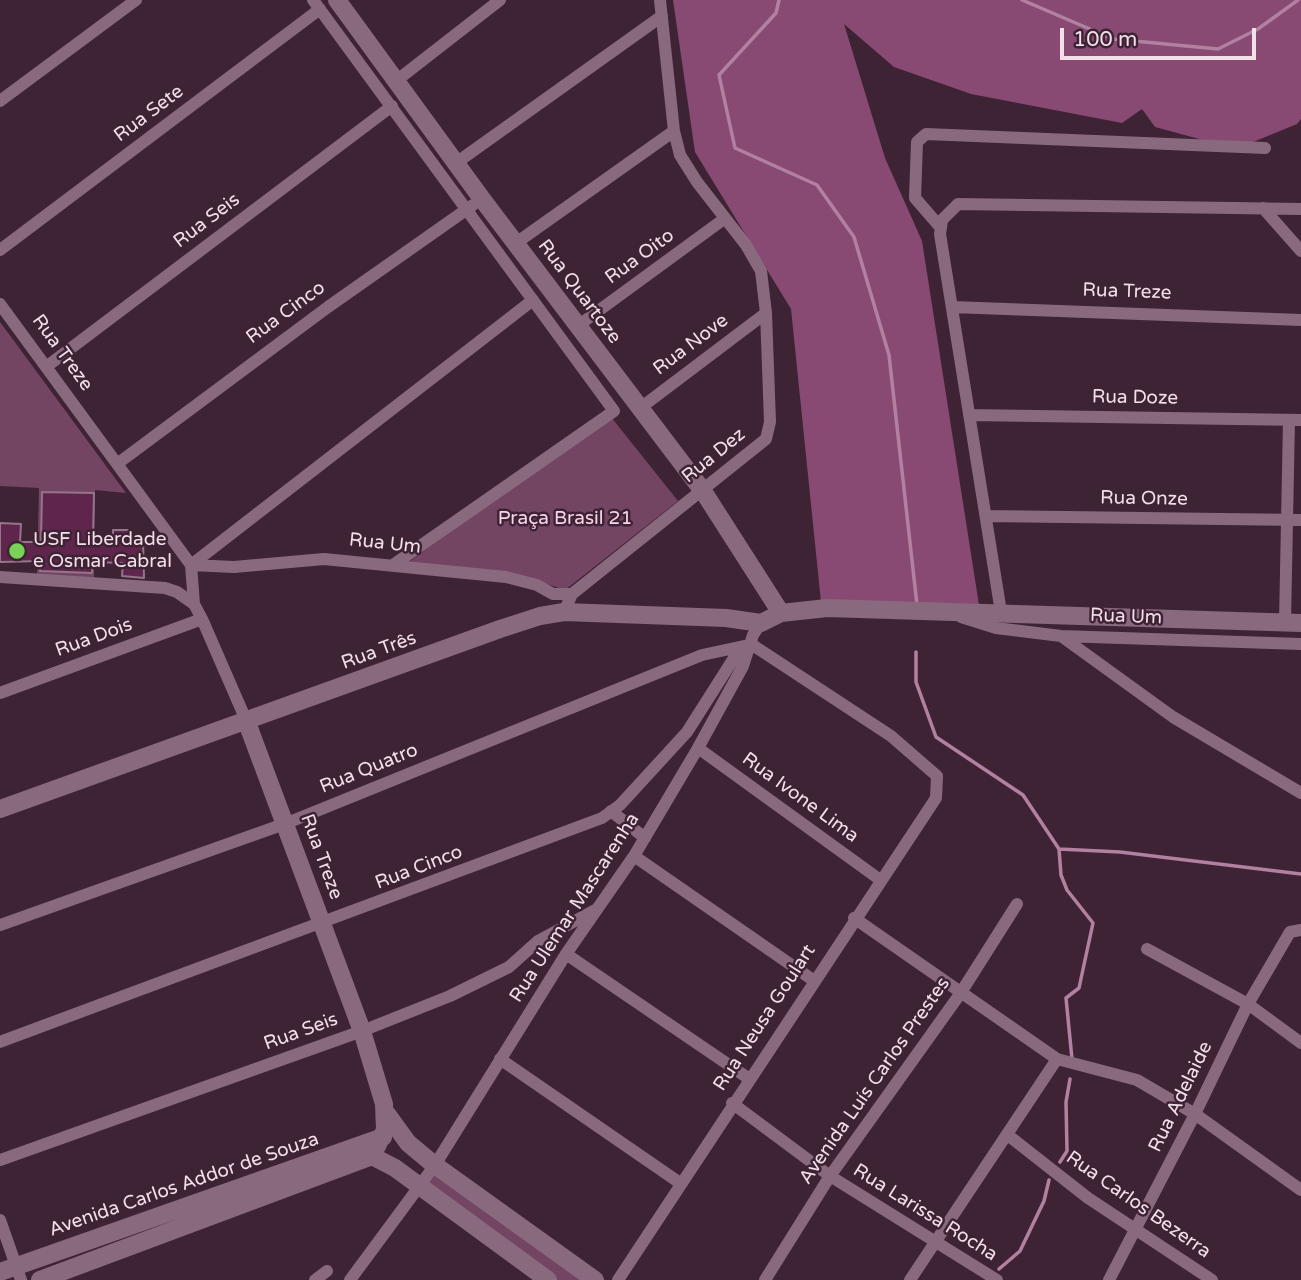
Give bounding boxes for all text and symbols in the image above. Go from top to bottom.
scale bar [1063,14,1259,58]
text: 100 m [1073,27,1137,52]
street label: Rua Sete [110,81,188,147]
street label: Rua Seis [169,189,245,253]
street label: Rua Oito [601,224,679,290]
street label: Rua Quartoze [532,235,626,349]
street label: Rua Cinco [242,277,330,349]
street label: Rua Treze [1082,279,1172,305]
street label: Rua Nove [649,309,733,381]
street label: Rua Treze [27,310,97,396]
street label: Rua Doze [1092,386,1178,410]
street label: Rua Dez [678,424,750,488]
street label: Rua Onze [1100,487,1188,511]
park label: Praça Brasil 21 [498,508,632,530]
place label: USF Liberdade e Osmar Cabral [33,529,172,573]
street label: Rua Um [348,529,422,559]
marker: USF Liberdade e Osmar Cabral [7,541,27,561]
street label: Rua Um [1090,604,1162,630]
street label: Rua Dois [53,614,135,662]
street label: Rua Três [338,627,420,675]
street label: Rua Quatro [317,739,421,799]
street label: Rua Ivone Lima [737,748,863,848]
street label: Rua Ulemar Mascarenha [505,809,645,1007]
street label: Rua Treze [295,811,347,903]
street label: Rua Cinco [372,841,466,895]
street label: Rua Neusa Goulart [709,940,821,1096]
street label: Avenida Luís Carlos Prestes [795,973,955,1189]
street label: Rua Seis [261,1008,341,1056]
street label: Rua Adelaide [1144,1038,1218,1156]
street label: Avenida Carlos Addor de Souza [46,1128,322,1242]
street label: Rua Carlos Bezerra [1061,1146,1215,1264]
street label: Rua Larissa Rocha [849,1159,1001,1267]

